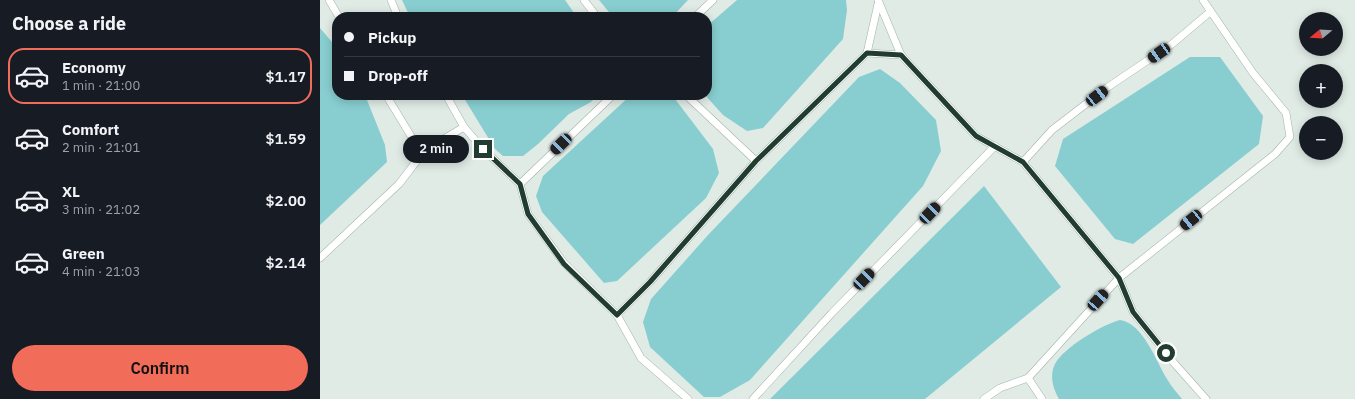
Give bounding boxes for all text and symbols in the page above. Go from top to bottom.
text: Choose a ride [12,12,126,35]
north arrow [1299,12,1343,56]
map controls [1299,12,1343,160]
text: Pickup [368,28,416,47]
car [1146,41,1172,65]
icon: car [14,58,50,94]
text: Economy [62,58,126,77]
button: + [1299,64,1343,108]
text: Drop-off [368,66,428,85]
text: $1.17 [266,67,306,86]
text: 1 min · 21:00 [62,77,140,94]
car [1084,84,1110,108]
button: − [1299,116,1343,160]
icon: car [14,120,50,156]
text: Comfort [62,120,119,139]
text: $1.59 [266,129,306,148]
car [548,131,574,157]
callout: 2 min [403,135,469,163]
text: 2 min · 21:01 [62,139,140,156]
text: 2 min [419,140,453,157]
route end [474,140,492,158]
icon: car [14,182,50,218]
text: XL [62,182,80,201]
text: $2.00 [266,191,306,210]
car [917,200,943,226]
text: 3 min · 21:02 [62,201,140,218]
car [1178,208,1204,232]
icon: car [14,244,50,280]
text: Green [62,244,105,263]
text: $2.14 [266,253,306,272]
text: 4 min · 21:03 [62,263,140,280]
car [851,266,877,292]
car [1086,287,1110,313]
route start [1157,344,1175,362]
button: Confirm [12,345,308,391]

